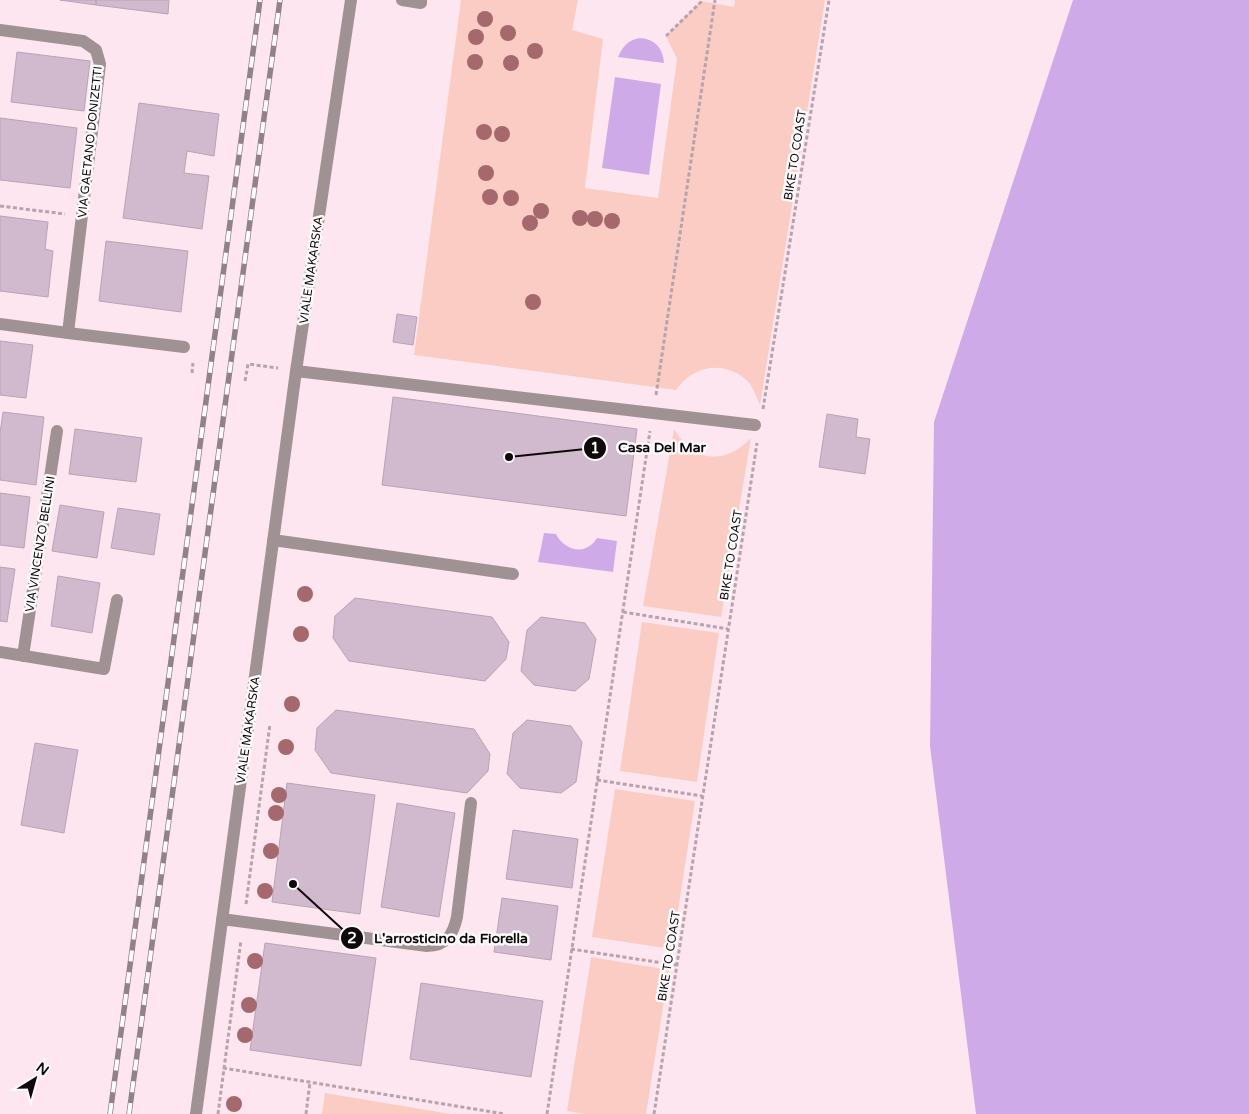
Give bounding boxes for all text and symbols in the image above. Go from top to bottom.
street label: VIA GAETANO DONIZETTI [75,65,105,219]
street label: BIKE TO COAST [781,108,809,201]
street label: VIALE MAKARSKA [297,215,325,325]
callout: Casa Del Mar [583,433,716,462]
text: 1 [590,439,600,457]
text: Casa Del Mar [618,439,707,456]
street label: VIA VINCENZO BELLINI [22,475,58,613]
street label: BIKE TO COAST [717,508,745,601]
street label: VIALE MAKARSKA [234,675,262,785]
street label: BIKE TO COAST [655,909,683,1002]
callout: L'arrosticino da Fiorella [339,924,538,953]
text: 2 [347,929,357,947]
text: L'arrosticino da Fiorella [374,930,528,947]
north arrow [10,1054,60,1104]
text: N [33,1059,52,1079]

